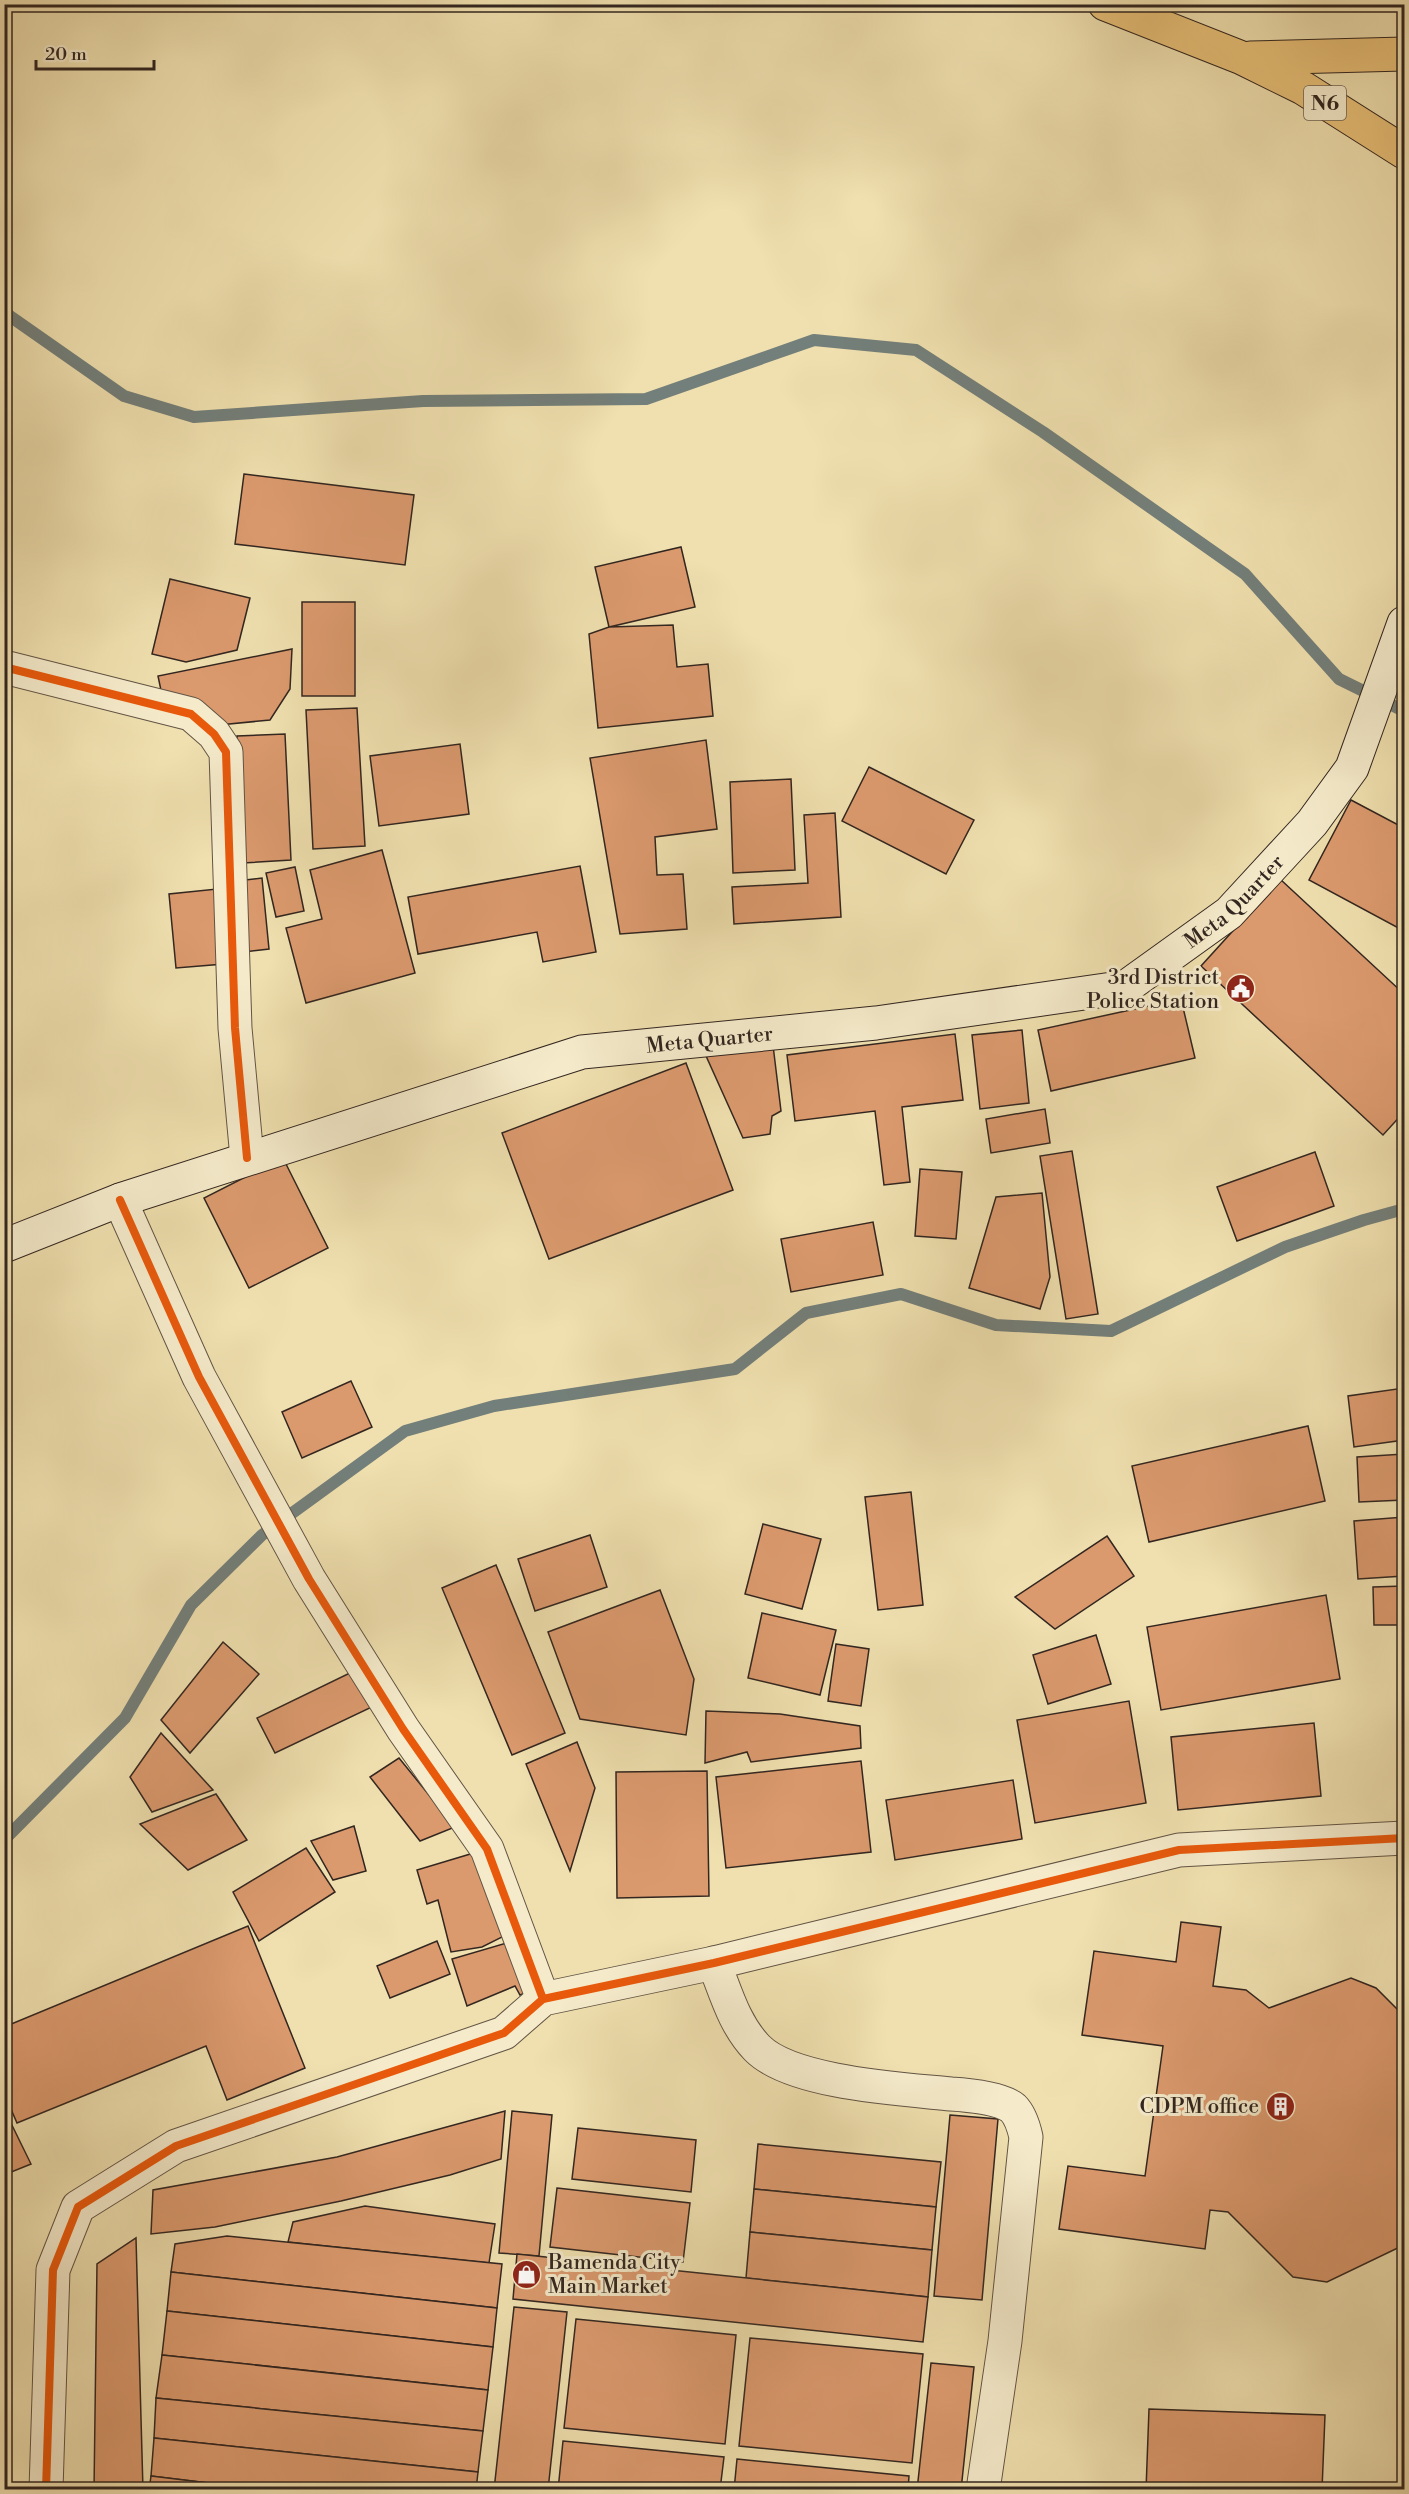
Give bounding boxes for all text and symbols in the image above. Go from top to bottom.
scale bar [36,33,154,71]
text: 20 m [45,43,87,66]
road number: N6 [1304,86,1346,120]
street label: Meta Quarter [1179,850,1290,955]
place label: 3rd District Police Station [1086,965,1220,1015]
public building icon: 3rd District Police Station [1224,973,1256,1005]
street label: Meta Quarter [645,1021,774,1060]
building icon: CDPM office [1264,2090,1296,2122]
place label: CDPM office [1139,2094,1259,2120]
place label: Bamenda City Main Market [547,2250,681,2300]
shop icon: Bamenda City Main Market [511,2258,543,2290]

